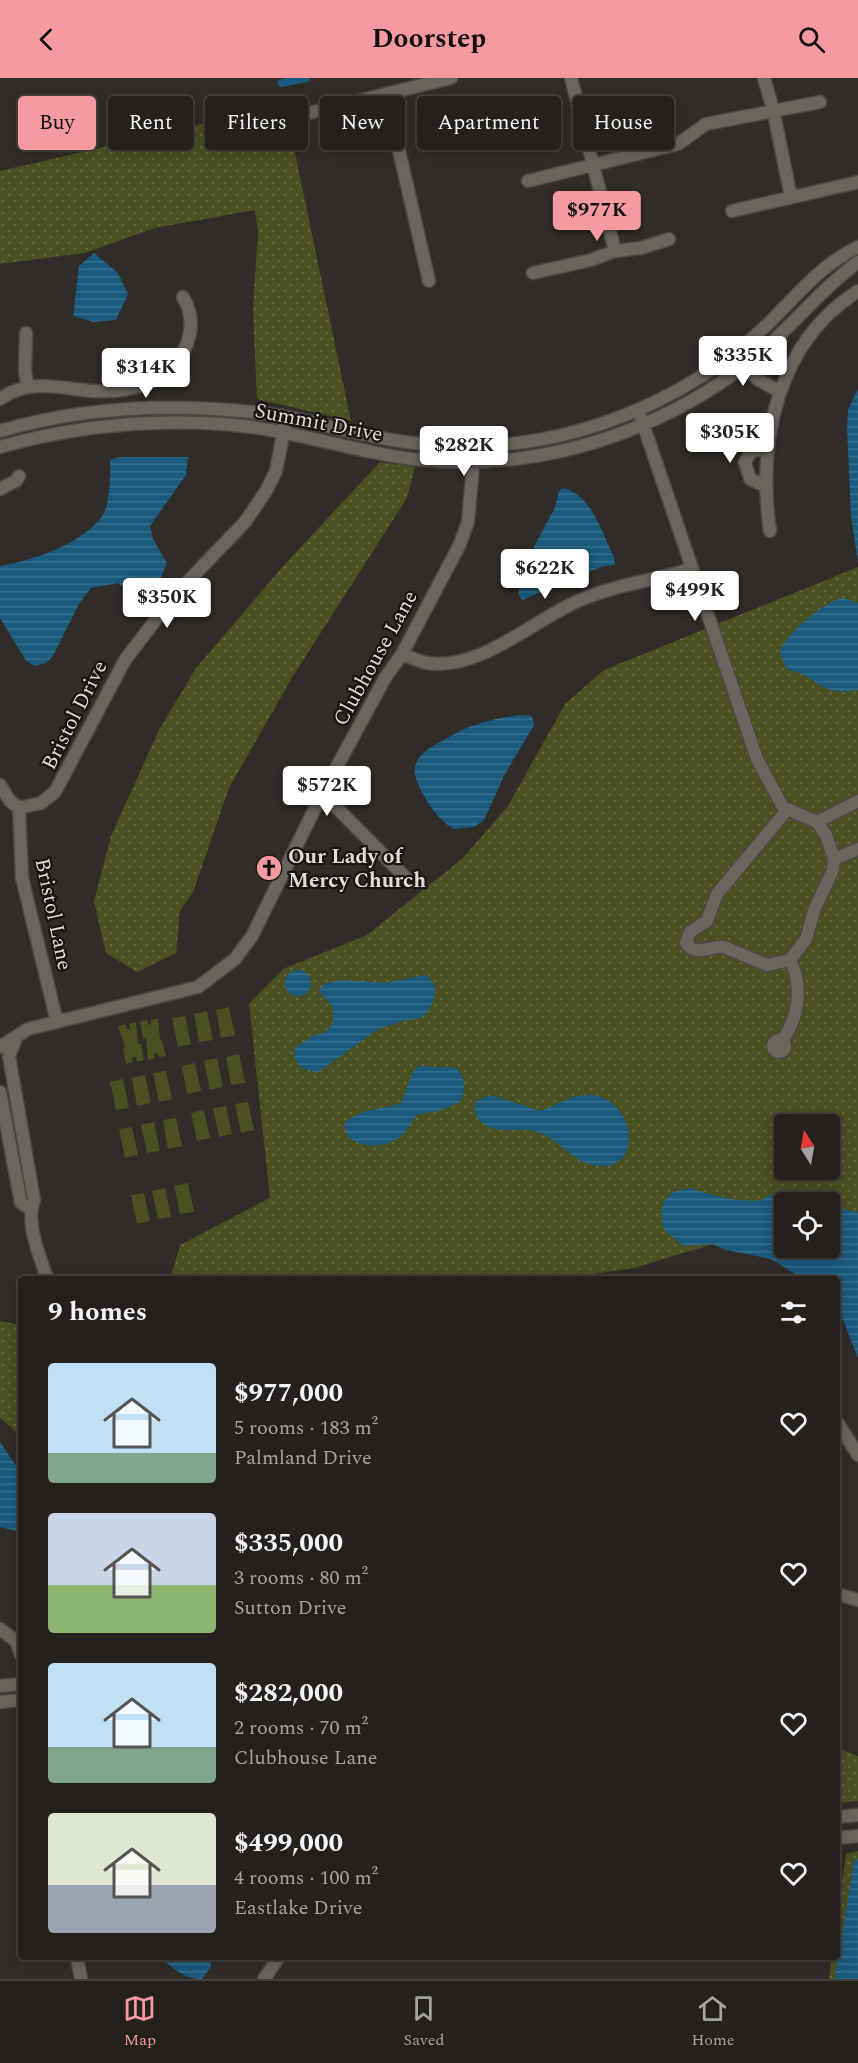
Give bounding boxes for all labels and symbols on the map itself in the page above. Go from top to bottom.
pin: $977K [555,191,639,242]
pin: $335K [701,336,785,387]
pin: $314K [104,348,188,399]
street label: Summit Drive [252,395,385,451]
pin: $305K [688,413,772,464]
pin: $282K [422,426,506,477]
pin: $622K [503,549,587,600]
pin: $499K [653,571,737,622]
pin: $350K [125,578,209,629]
street label: Clubhouse Lane [325,585,426,732]
street label: Bristol Drive [34,655,116,776]
pin: $572K [285,766,369,817]
place label: Our Lady of Mercy Church [288,841,426,897]
church icon: Our Lady of Mercy Church [254,853,284,883]
street label: Bristol Lane [26,855,80,973]
north arrow [774,1114,840,1180]

